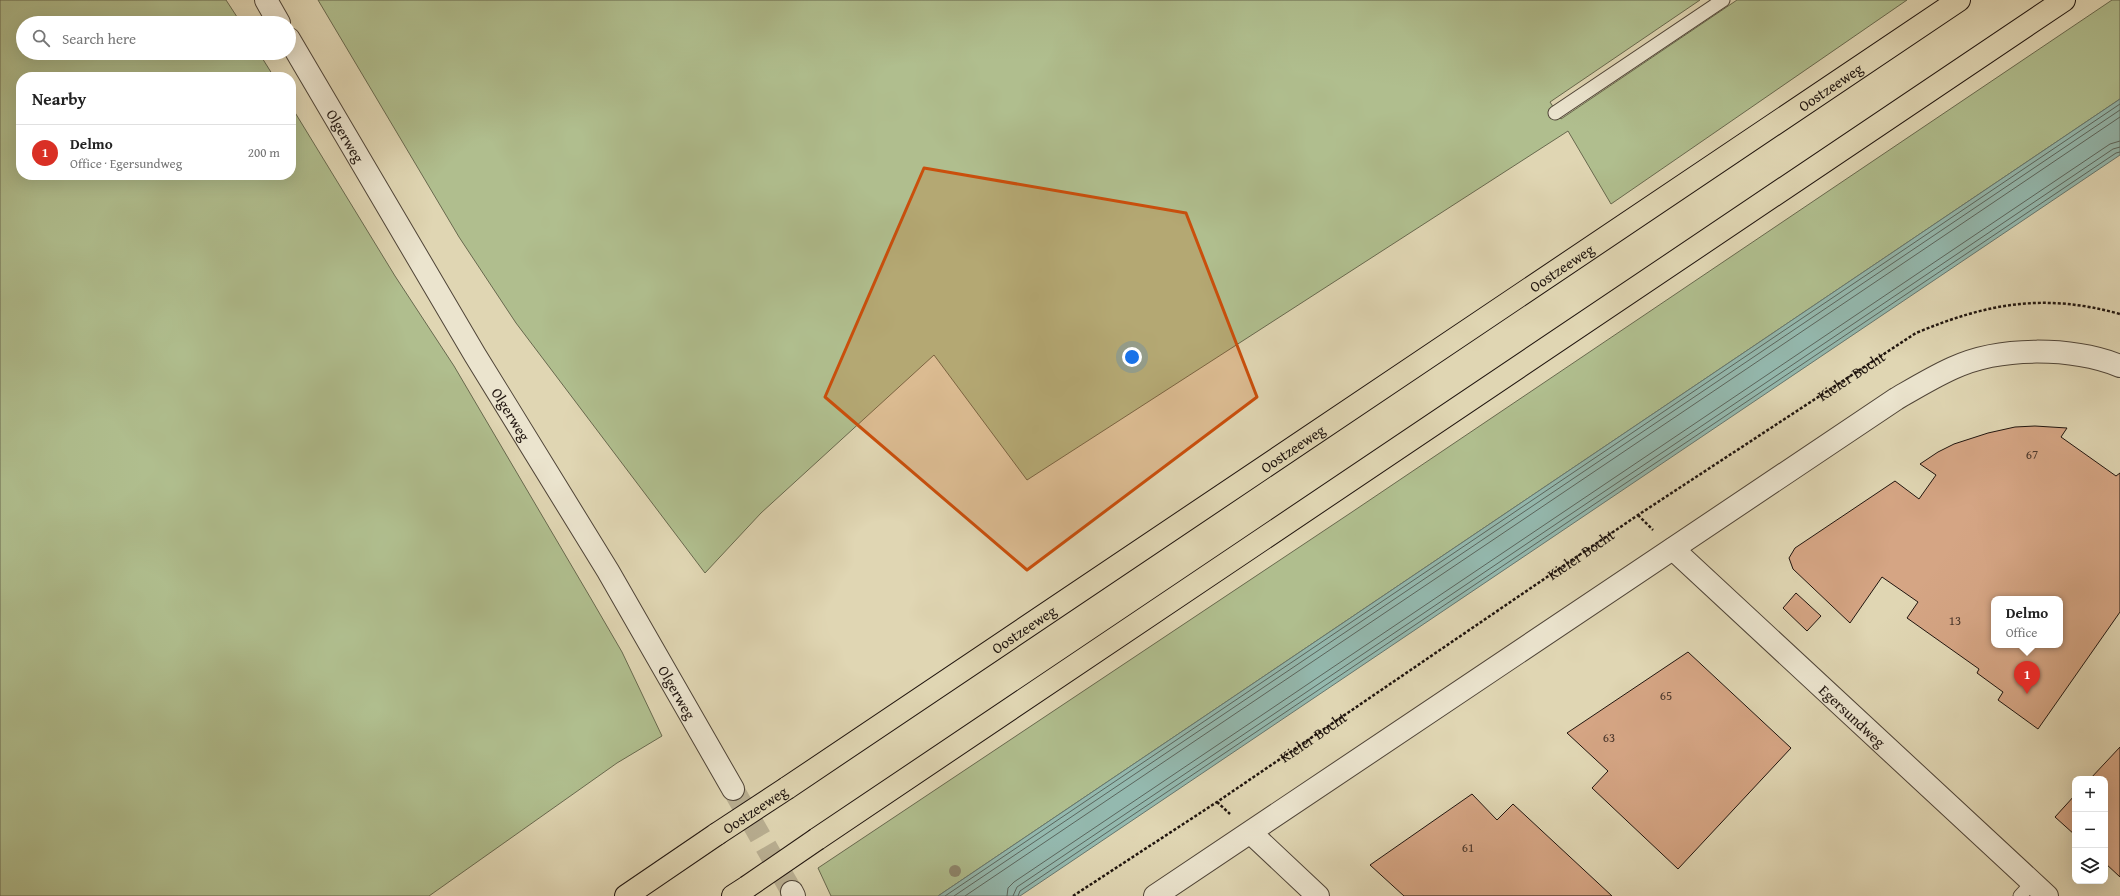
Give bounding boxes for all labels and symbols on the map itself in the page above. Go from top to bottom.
street label: Oostzeeweg [1794,57,1867,116]
street label: Olgerweg [322,105,370,167]
street label: Oostzeeweg [1525,238,1598,297]
street label: Kieler Bocht [1813,345,1890,406]
your location [1122,347,1142,367]
street label: Olgerweg [487,383,536,445]
street label: Oostzeeweg [1256,419,1329,477]
house number: 67 [2026,445,2038,464]
street label: Kieler Bocht [1543,523,1619,585]
street label: Oostzeeweg [987,599,1060,658]
house number: 13 [1949,611,1961,630]
street label: Olgerweg [654,661,701,723]
pin: 1 [2014,661,2040,694]
street label: Egersundweg [1815,679,1891,752]
house number: 65 [1660,686,1672,705]
street label: Kieler Bocht [1275,706,1351,767]
house number: 63 [1603,728,1615,747]
street label: Oostzeeweg [718,780,792,838]
house number: 61 [1462,838,1474,857]

